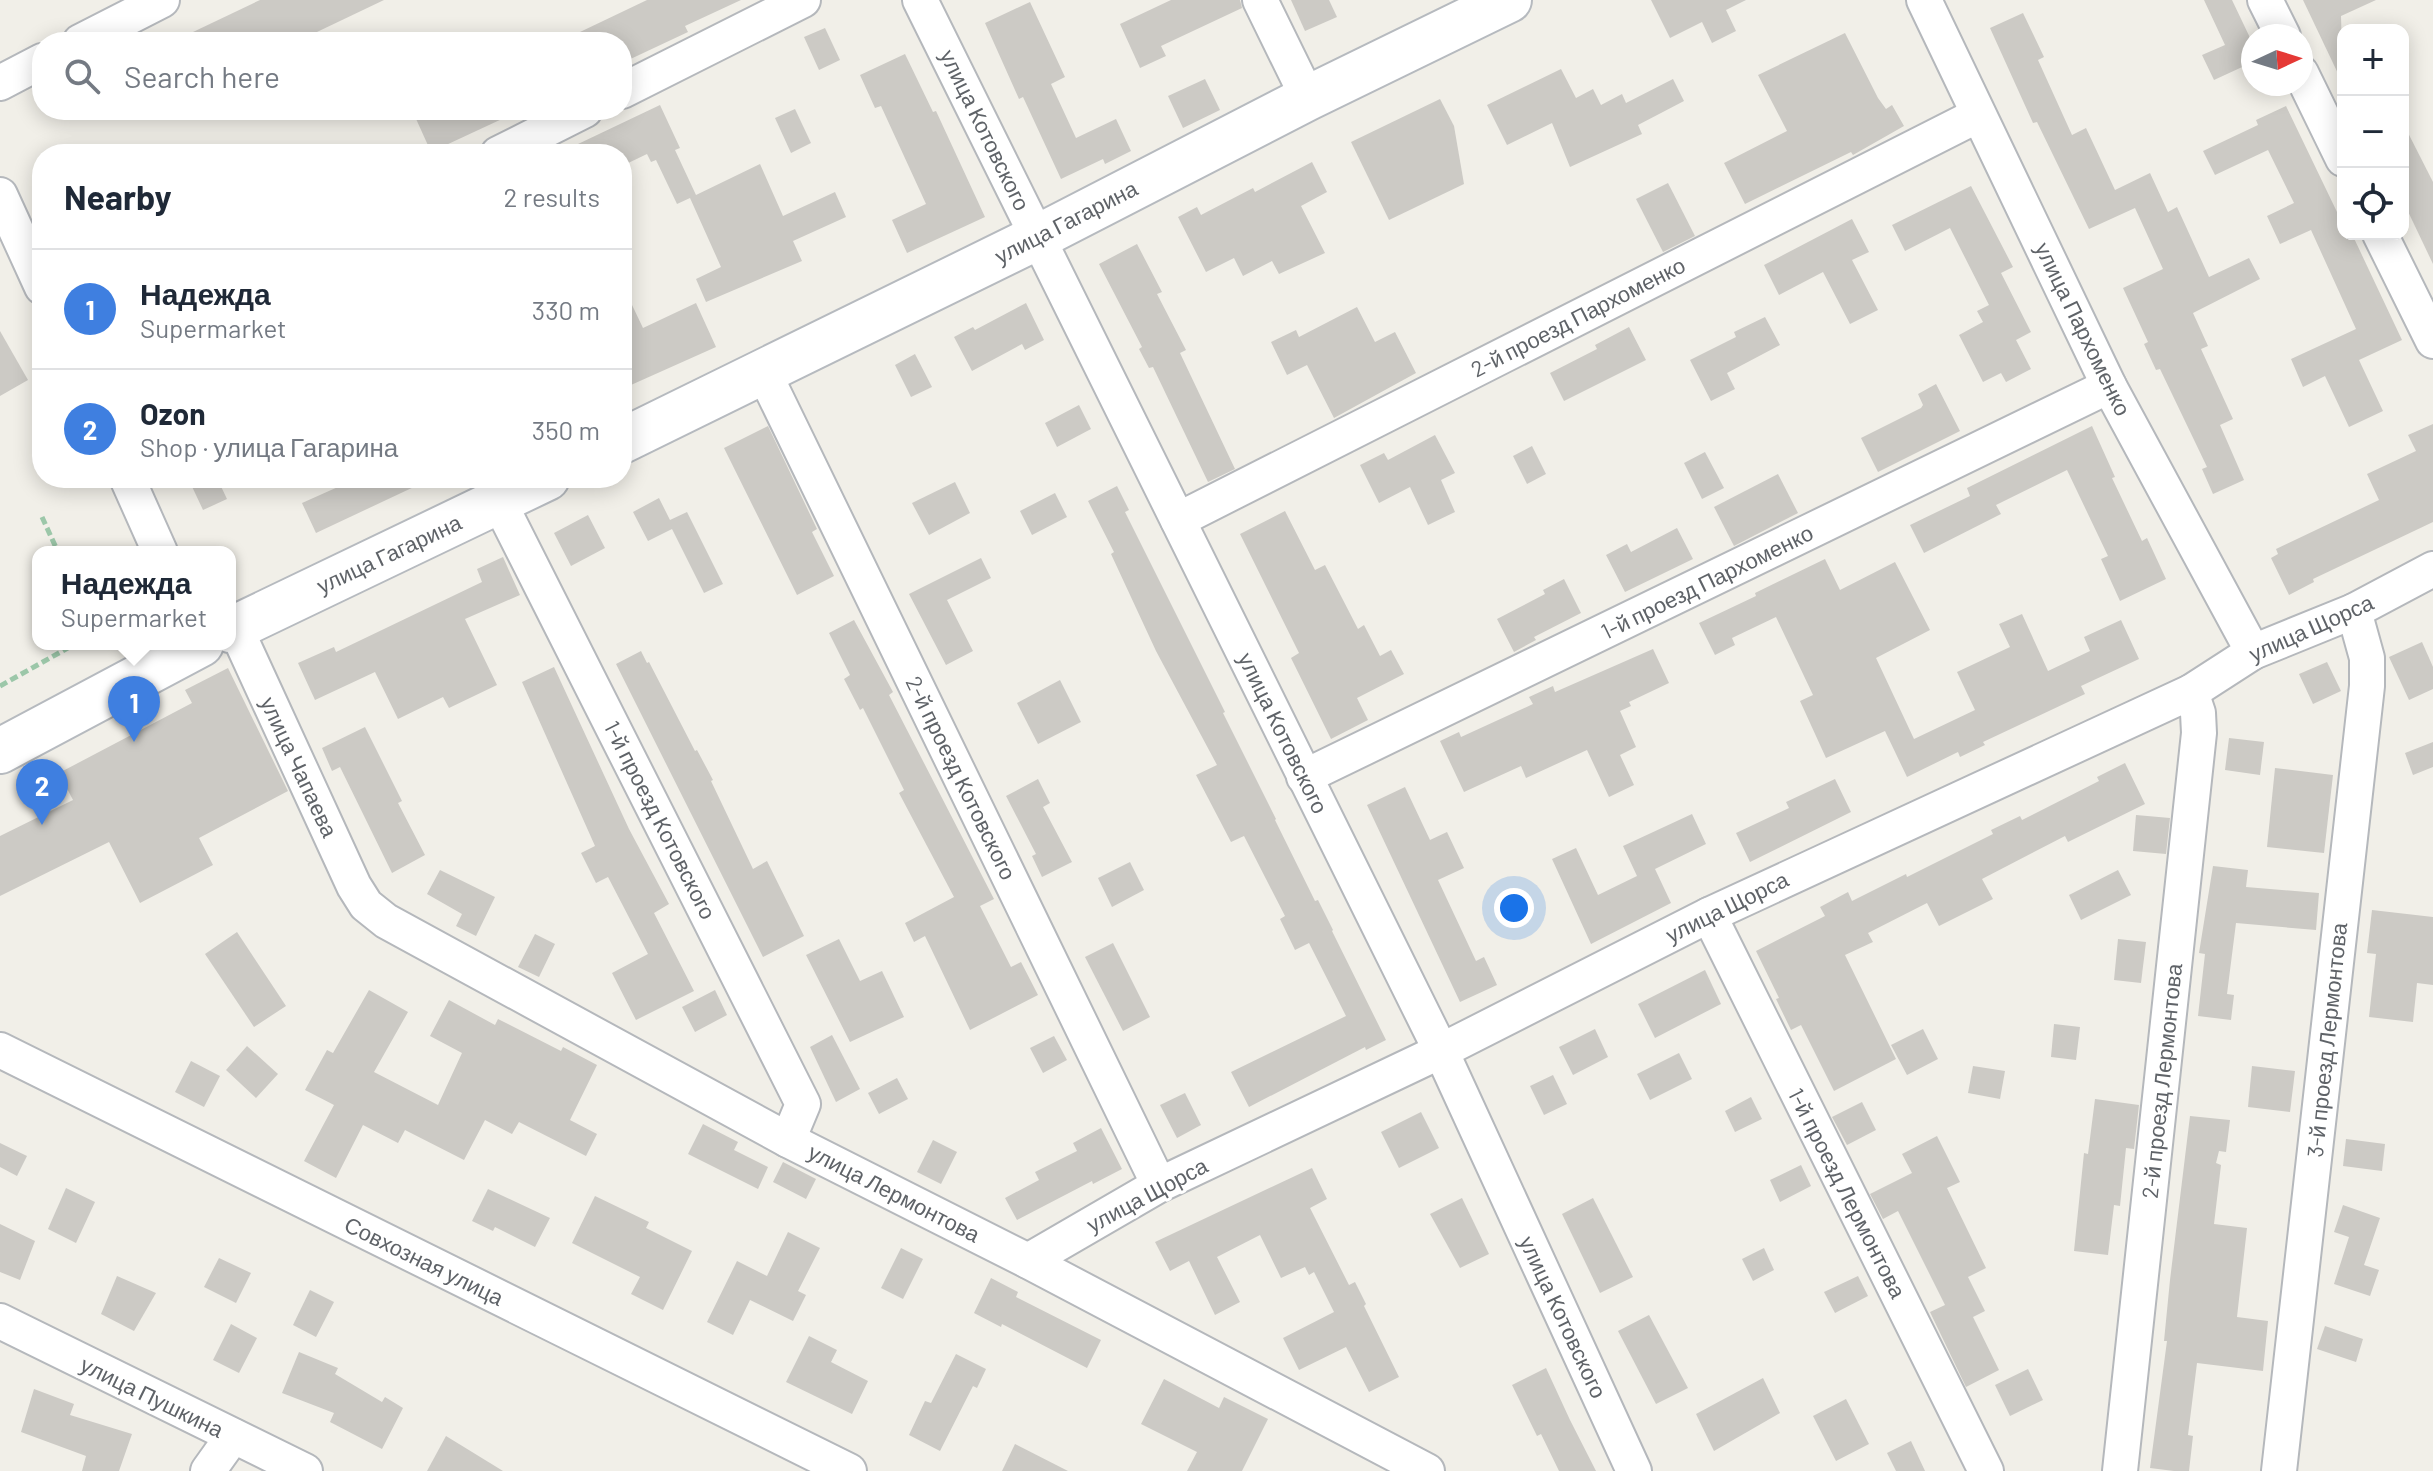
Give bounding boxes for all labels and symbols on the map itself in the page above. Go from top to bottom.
north arrow [2241,24,2313,96]
street label: улица Котовского [935,45,1036,215]
street label: улица Гагарина [990,174,1142,269]
street label: улица Пархоменко [2030,238,2137,420]
street label: 2-й проезд Пархоменко [1466,251,1689,382]
street label: улица Гагарина [312,508,466,599]
street label: 1-й проезд Пархоменко [1596,518,1817,645]
street label: улица Щорса [2244,588,2378,667]
street label: улица Котовского [1233,648,1334,818]
street label: 2-й проезд Котовского [900,672,1022,884]
pin: 1 [108,676,160,742]
street label: улица Чапаева [255,692,344,842]
street label: 1-й проезд Котовского [599,716,722,923]
pin: 2 [16,759,68,825]
street label: улица Щорса [1661,865,1793,948]
your location [1494,888,1534,928]
street label: 3-й проезд Лермонтова [2301,921,2352,1159]
street label: 2-й проезд Лермонтова [2136,961,2187,1200]
street label: 1-й проезд Лермонтова [1783,1083,1913,1303]
street label: улица Лермонтова [804,1138,985,1248]
street label: улица Щорса [1082,1151,1213,1238]
street label: Совхозная улица [340,1210,509,1311]
street label: улица Котовского [1514,1231,1613,1402]
street label: улица Пушкина [76,1350,229,1443]

